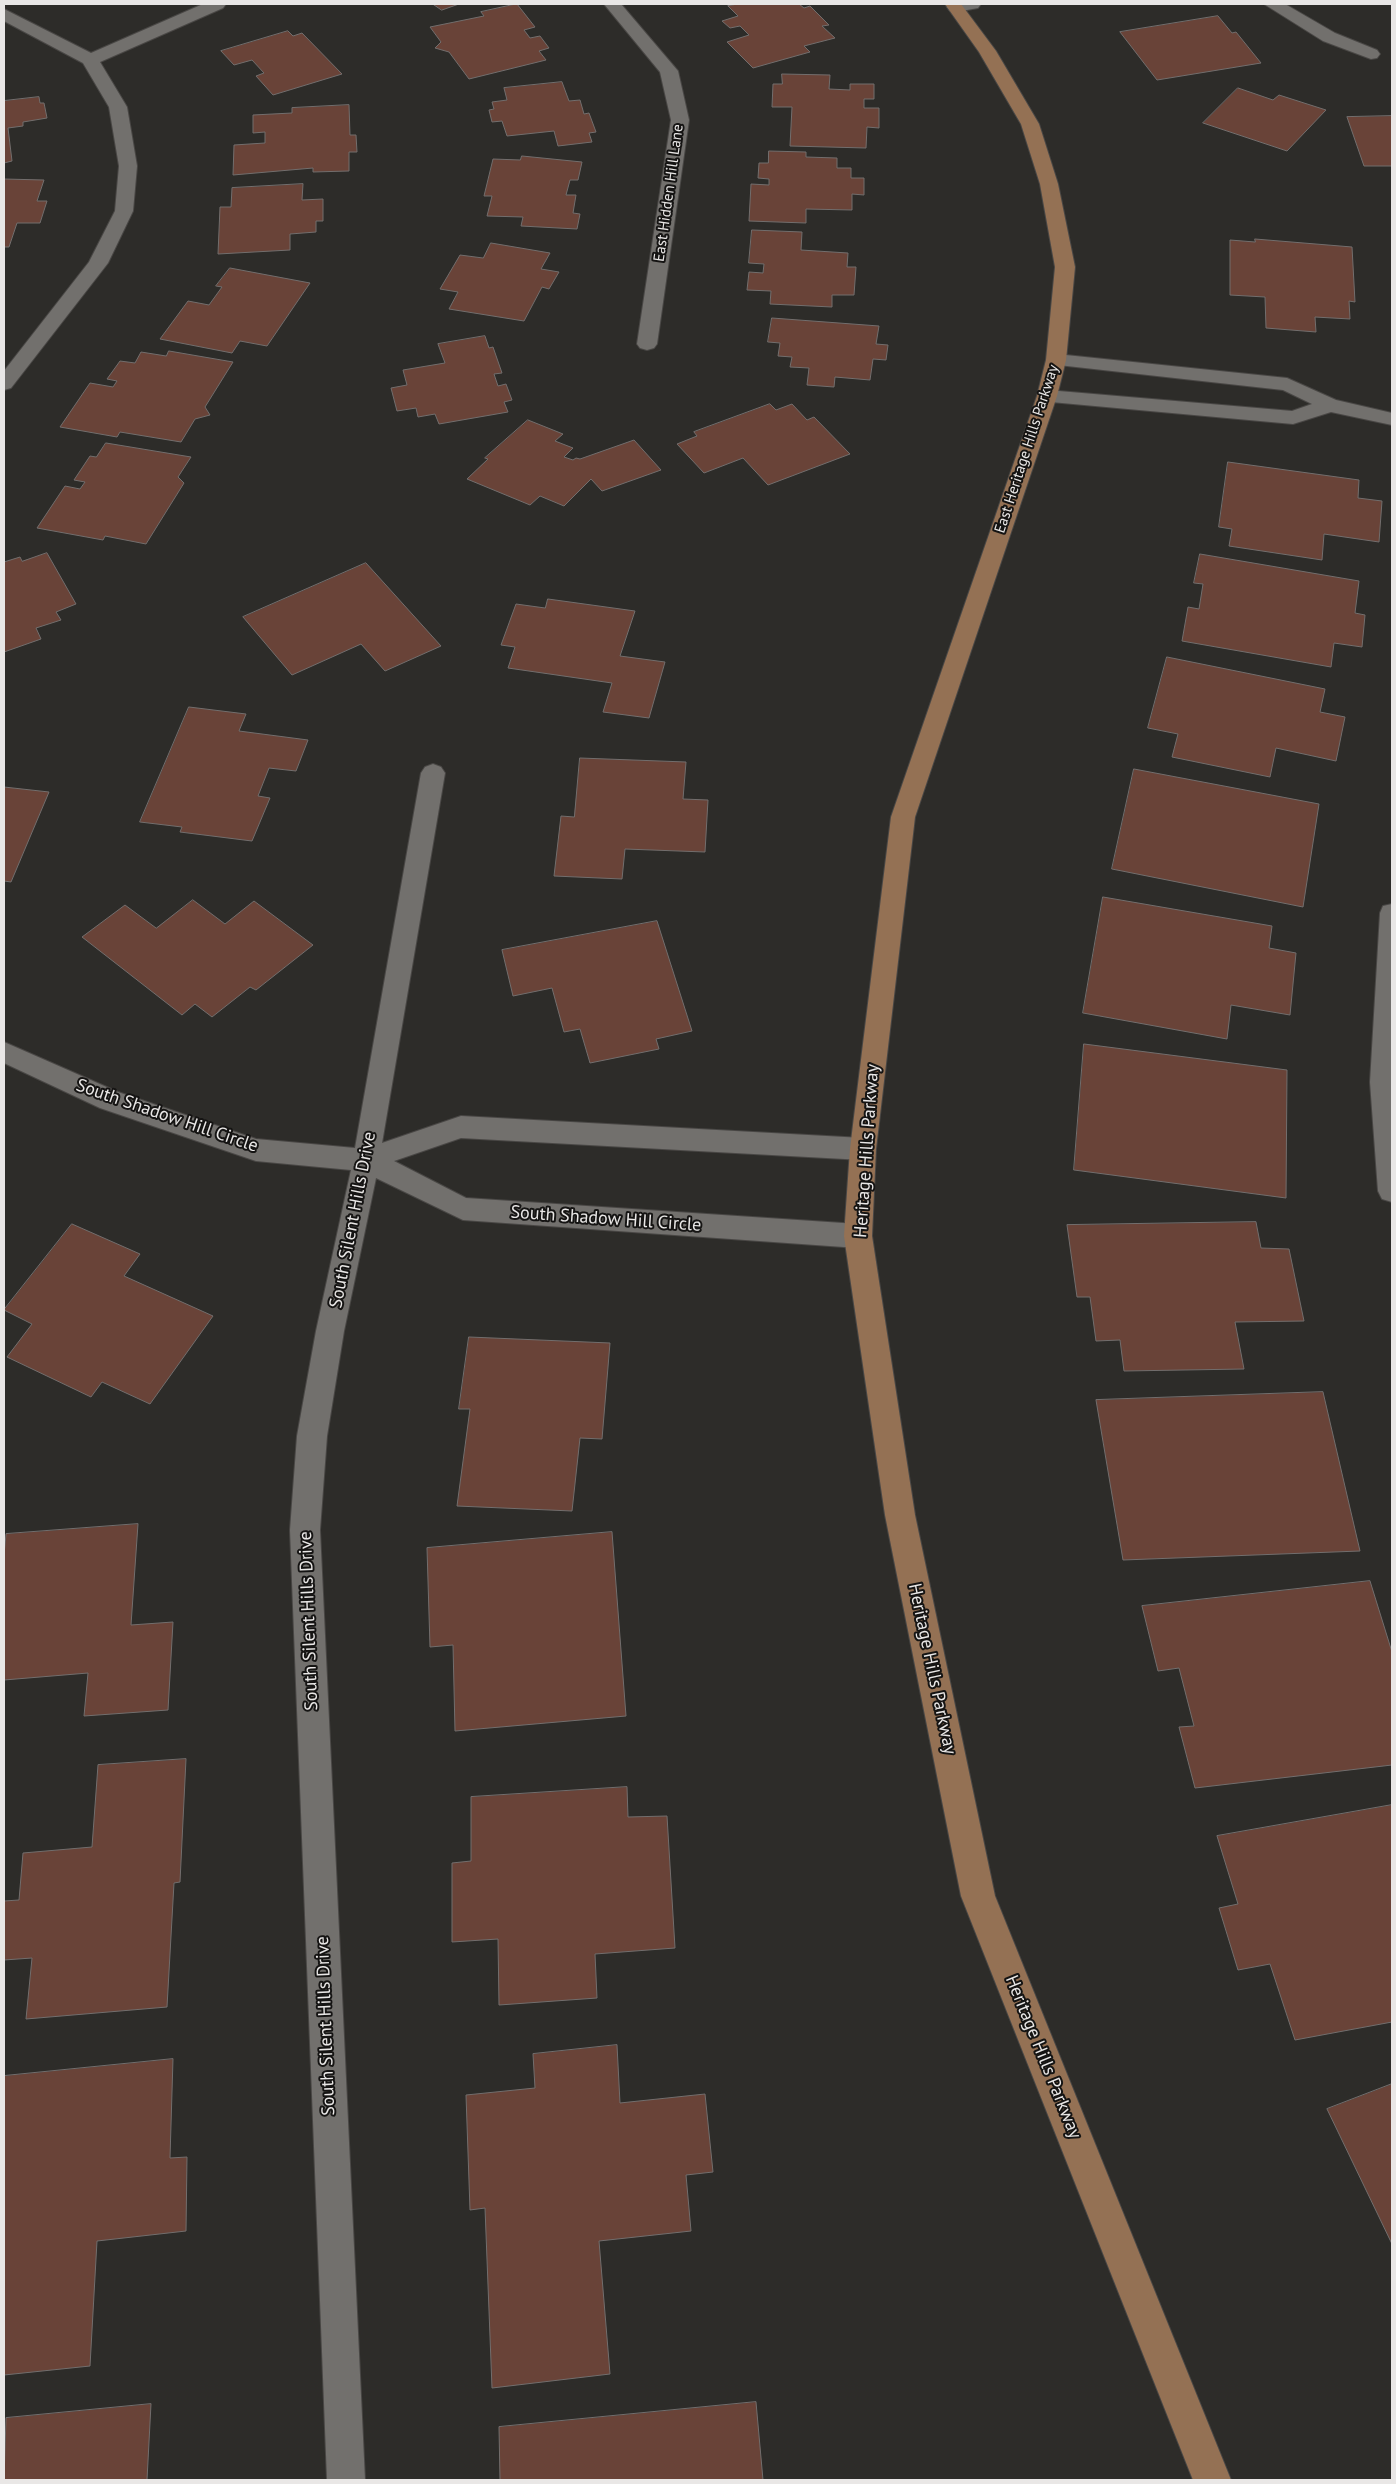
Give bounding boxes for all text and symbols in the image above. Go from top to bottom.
street label: East Hidden Hill Lane [650,123,688,263]
street label: East Heritage Hills Parkway [991,362,1063,536]
street label: Heritage Hills Parkway [850,1063,884,1239]
street label: South Shadow Hill Circle [73,1075,261,1157]
street label: South Silent Hills Drive [325,1130,381,1310]
street label: South Shadow Hill Circle [510,1202,702,1236]
street label: South Silent Hills Drive [295,1531,323,1711]
street label: Heritage Hills Parkway [903,1582,961,1756]
street label: South Silent Hills Drive [312,1936,340,2116]
street label: Heritage Hills Parkway [1000,1972,1086,2142]

